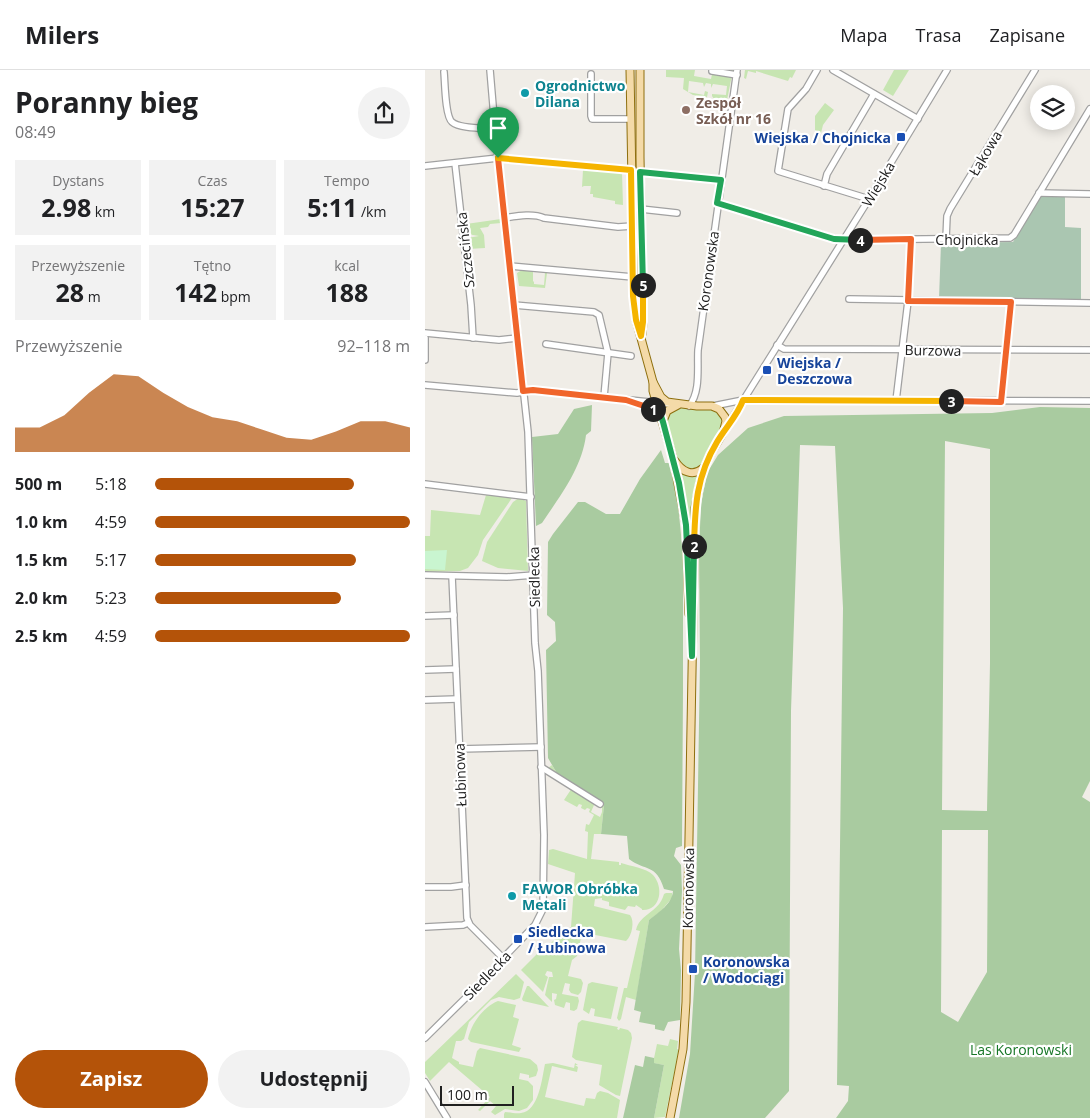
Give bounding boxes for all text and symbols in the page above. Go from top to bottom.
text: Milers [25,18,99,51]
text: Mapa [840,23,888,47]
text: Trasa [916,23,961,47]
text: Zapisane [989,23,1065,47]
place label: Ogrodnictwo Dilana [535,76,626,111]
text: Poranny bieg [15,83,198,121]
map controls [1030,85,1075,130]
button: layers [1030,85,1075,130]
button: share [358,87,410,139]
marker: Ogrodnictwo Dilana [519,87,531,99]
place label: Zespół Szkół nr 16 [696,93,771,128]
marker: Zespół Szkół nr 16 [680,104,692,116]
pin [477,107,519,158]
icon: arrive [484,114,512,142]
text: 08:49 [15,121,56,143]
street label: Łąkowa [964,127,1006,179]
place label: Wiejska / Chojnicka [755,128,891,147]
marker: Wiejska / Chojnicka [895,131,907,143]
street label: Wiejska [857,158,899,210]
text: Dystans [52,171,104,190]
text: Czas [198,171,227,190]
text: Tempo [324,171,370,190]
text: 2.98 [41,190,91,224]
text: 15:27 [180,190,245,224]
text: 5:11 [307,190,357,224]
text: km [91,202,115,221]
text: /km [357,202,386,221]
street label: Szczecińska [452,211,478,289]
pin: 4 [847,228,873,252]
street label: Koronowska [693,230,723,312]
street label: Chojnicka [935,230,999,249]
text: 4 [856,231,865,250]
text: Przewyższenie [31,256,125,275]
text: Tętno [194,256,231,275]
text: kcal [334,256,360,275]
pin: 5 [631,272,655,298]
text: 28 [56,275,84,309]
text: 142 [174,275,217,309]
text: 188 [325,275,368,309]
text: 5 [639,276,648,295]
text: m [84,287,101,306]
text: bpm [217,287,251,306]
text: Przewyższenie [15,335,123,357]
text: 92–118 m [337,335,410,357]
street label: Burzowa [904,340,962,360]
place label: Wiejska / Deszczowa [777,353,853,388]
marker: Wiejska / Deszczowa [761,364,773,376]
pin: 3 [939,388,963,414]
text: 3 [947,392,956,411]
pin: 1 [641,396,665,422]
text: 1 [649,400,658,419]
text: 500 m [15,473,62,495]
text: 5:18 [95,473,127,495]
text: 1.0 km [15,511,68,533]
text: 4:59 [95,511,127,533]
pin: 2 [681,534,707,558]
text: 2 [690,537,699,556]
street label: Siedlecka [524,546,544,608]
text: 1.5 km [15,549,68,571]
text: 5:17 [95,549,127,571]
text: 2.0 km [15,587,68,609]
text: 5:23 [95,587,127,609]
text: 2.5 km [15,625,68,647]
text: 4:59 [95,625,127,647]
street label: Łubinowa [449,743,471,807]
street label: Koronowska [678,847,698,929]
place label: FAWOR Obróbka Metali [522,879,638,914]
marker: FAWOR Obróbka Metali [506,890,518,902]
place label: Siedlecka / Łubinowa [528,922,606,957]
marker: Siedlecka / Łubinowa [512,933,524,945]
street label: Siedlecka [459,947,515,1003]
place label: Koronowska / Wodociągi [703,952,790,987]
marker: Koronowska / Wodociągi [687,963,699,975]
park label: Las Koronowski [970,1040,1072,1059]
button: Zapisz [15,1050,208,1108]
button: Udostępnij [218,1050,410,1108]
scale bar [440,1083,514,1106]
text: 100 m [447,1085,488,1104]

